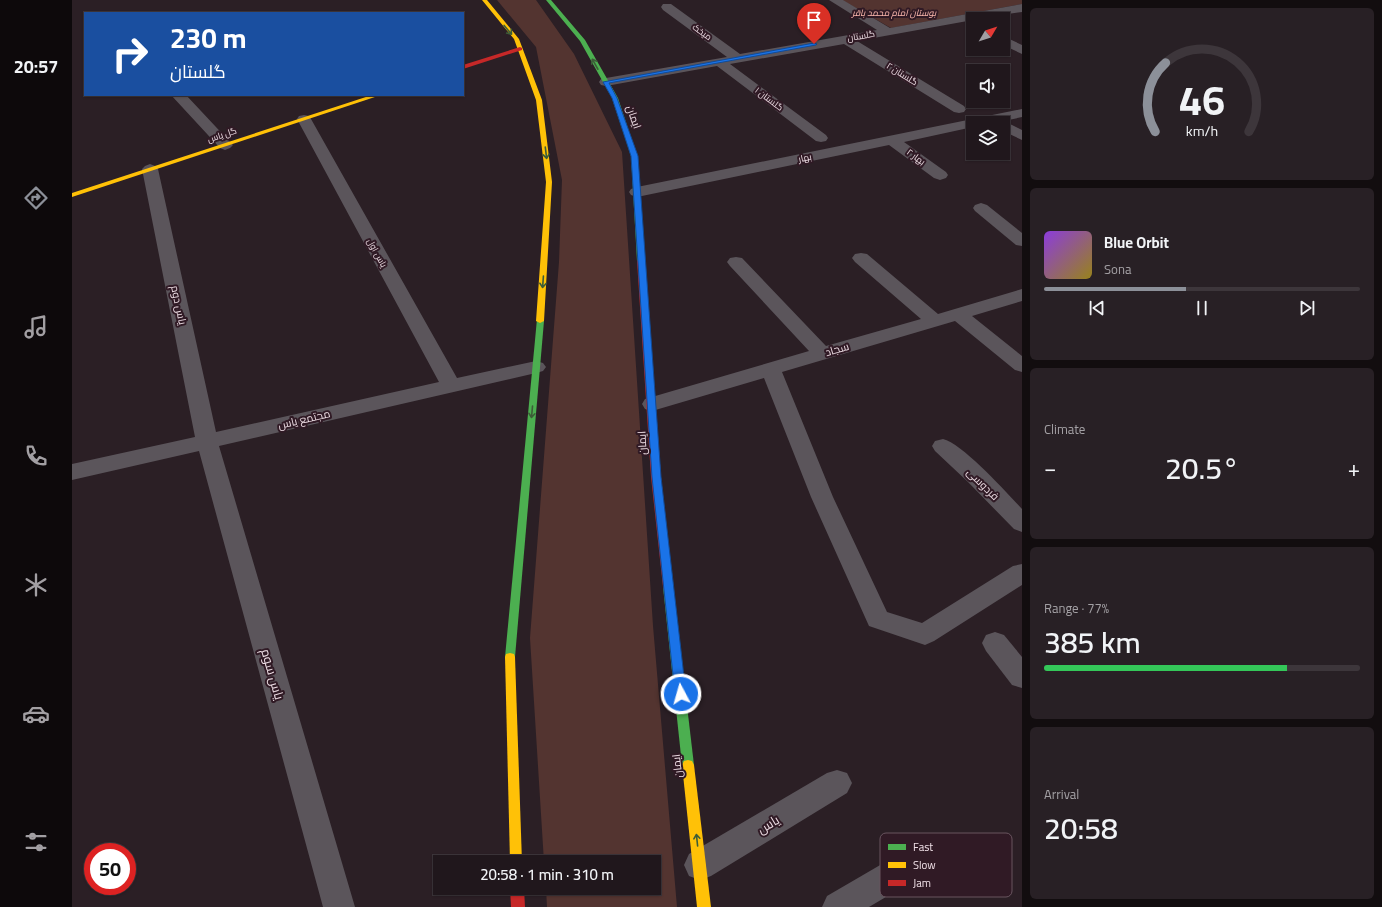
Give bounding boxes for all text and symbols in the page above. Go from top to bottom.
pin [797,3,831,44]
park label: بوستان امام محمد باقر [851,4,937,21]
icon: arrive [803,9,825,31]
text: 230 m [170,12,247,64]
north arrow [966,12,1010,56]
map controls [966,12,1010,160]
street label: میخک [689,18,716,45]
one-way arrow [504,25,513,35]
street label: گلستان [846,25,876,46]
icon: right [104,28,156,80]
text: 20:57 [14,50,58,83]
text: گلستان [170,55,226,88]
street label: گلستان ۲ [883,57,921,90]
one-way arrow [591,58,599,70]
text: 46 [1179,61,1225,139]
button: sound [966,64,1010,108]
street label: گلستان ۱ [751,82,787,115]
street label: ایمان [621,102,647,132]
button: layers [966,116,1010,160]
text: km/h [1186,116,1218,143]
street label: گل یاس [205,122,239,147]
street label: بهار ۲ [903,144,929,169]
one-way arrow [542,146,549,159]
street label: بهار [796,148,813,167]
icon: directions [22,184,50,212]
text: Blue Orbit [1104,228,1169,257]
street label: یاس اول [362,235,393,271]
text: Sona [1104,257,1131,281]
one-way arrow [539,275,546,288]
street label: یاس دوم [165,283,193,327]
icon: previous [1086,297,1108,319]
icon: pause [1191,297,1213,319]
icon: next [1296,297,1318,319]
icon: music [22,313,50,341]
street label: سجاد [823,336,851,362]
street label: مجتمع یاس [276,403,332,435]
one-way arrow [528,405,536,418]
text: Climate [1044,417,1085,441]
street label: ایمان [631,431,653,455]
text: 20.5° [1165,440,1239,496]
icon: phone [22,442,50,470]
text: − [1044,447,1056,489]
text: + [1348,447,1360,489]
street label: فردوسی [962,463,1004,505]
icon: climate [22,571,50,599]
text: Range · 77% [1044,596,1109,620]
text: 385 km [1044,614,1141,670]
street label: یاس سوم [254,646,292,703]
position arrow [660,673,702,715]
icon: car [22,700,50,728]
street label: ایمان [666,753,688,779]
text: Arrival [1044,782,1079,806]
text: 20:58 [1044,800,1118,856]
street label: یاس [752,808,785,840]
icon: filters [22,828,50,856]
legend [880,833,1012,897]
one-way arrow [693,834,701,847]
text: Fast [913,837,933,857]
speed limit sign: 50 [84,843,136,895]
text: Slow [913,855,936,875]
text: 20:58 · 1 min · 310 m [480,860,614,889]
text: Jam [913,873,931,893]

